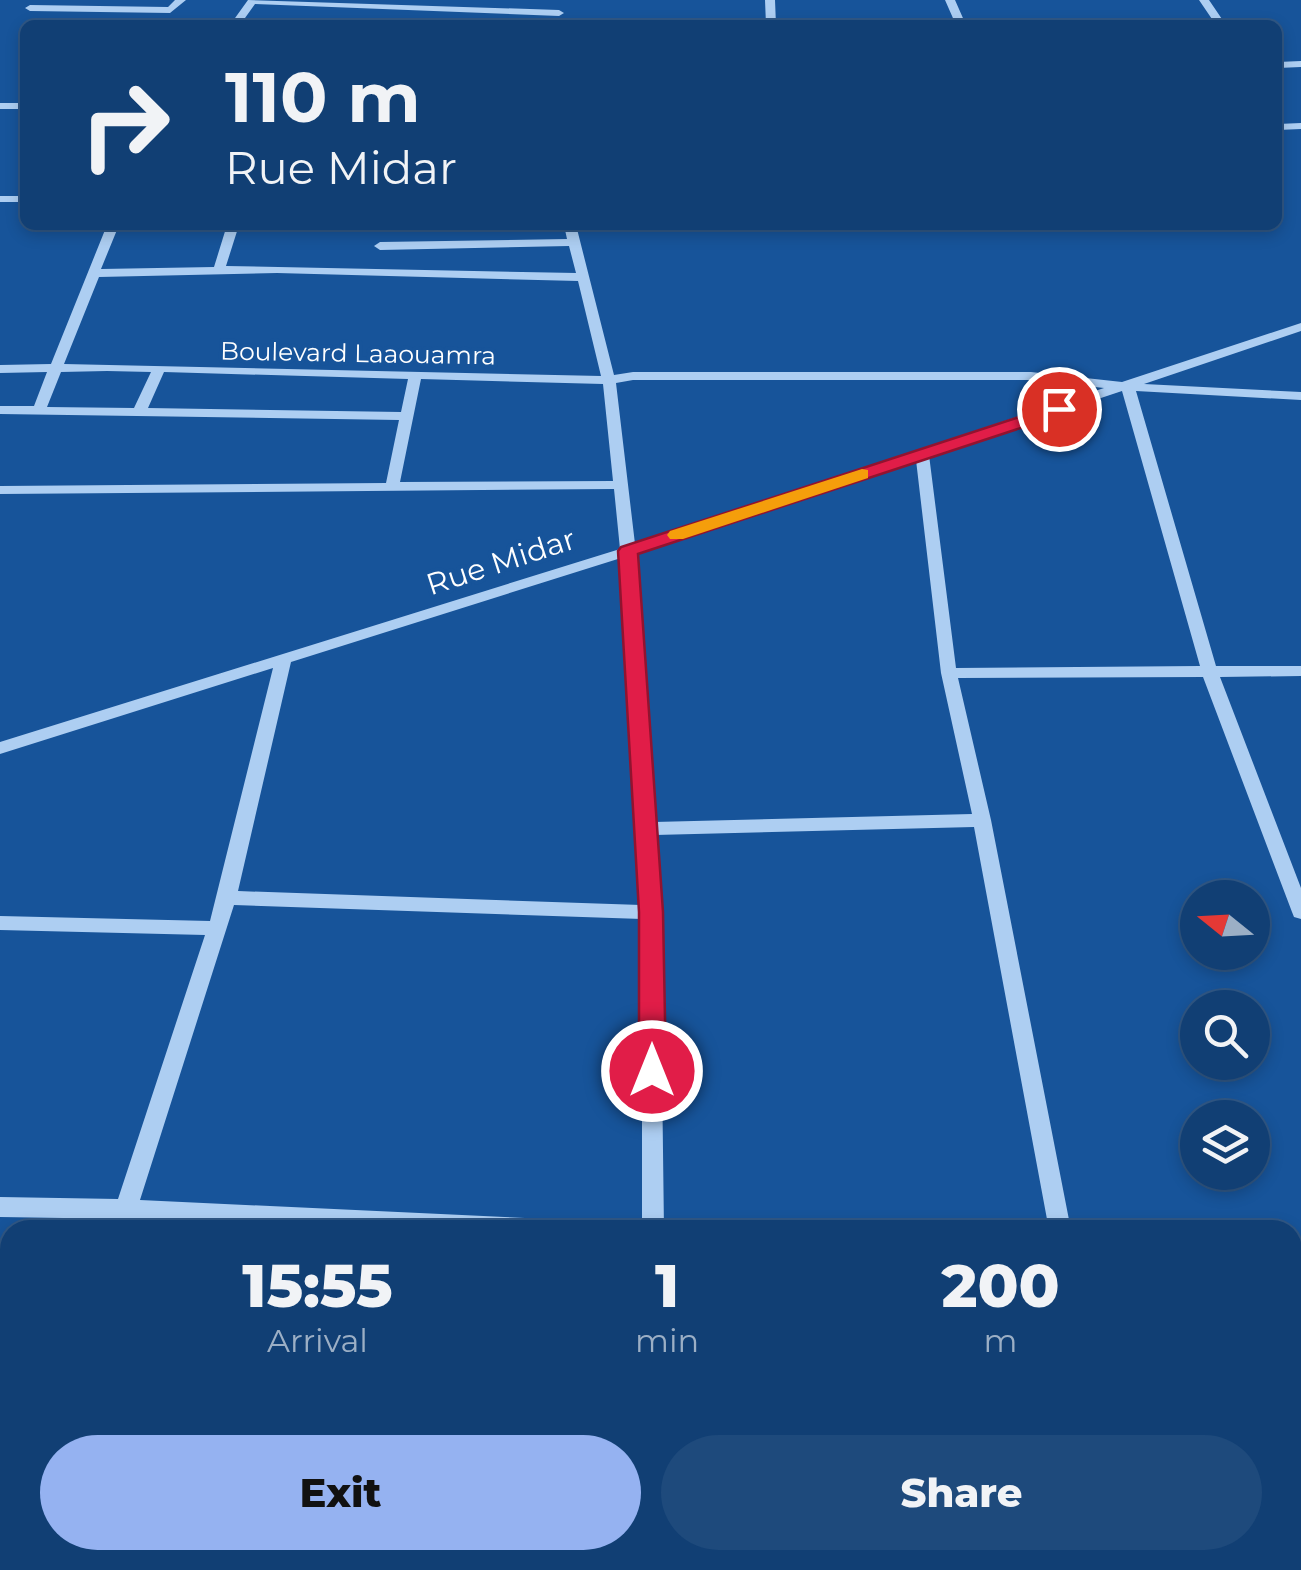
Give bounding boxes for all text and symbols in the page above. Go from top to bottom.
text: 110 m [225,54,421,140]
icon: right [60,60,190,190]
text: Rue Midar [225,140,457,195]
street label: Boulevard Laaouamra [220,336,496,370]
pin [1017,367,1102,452]
icon: arrive [1032,382,1087,437]
street label: Rue Midar [422,520,580,603]
north arrow [1180,880,1270,970]
map controls [1180,880,1270,1190]
button: search [1180,990,1270,1080]
position arrow [600,1019,704,1123]
button: layers [1180,1100,1270,1190]
text: 15:55 [242,1249,393,1322]
text: 1 [655,1249,679,1322]
text: 200 [941,1249,1060,1322]
text: Arrival [267,1321,368,1360]
text: min [635,1321,699,1360]
text: m [984,1321,1018,1360]
button: Exit [40,1435,641,1550]
button: Share [661,1435,1262,1550]

